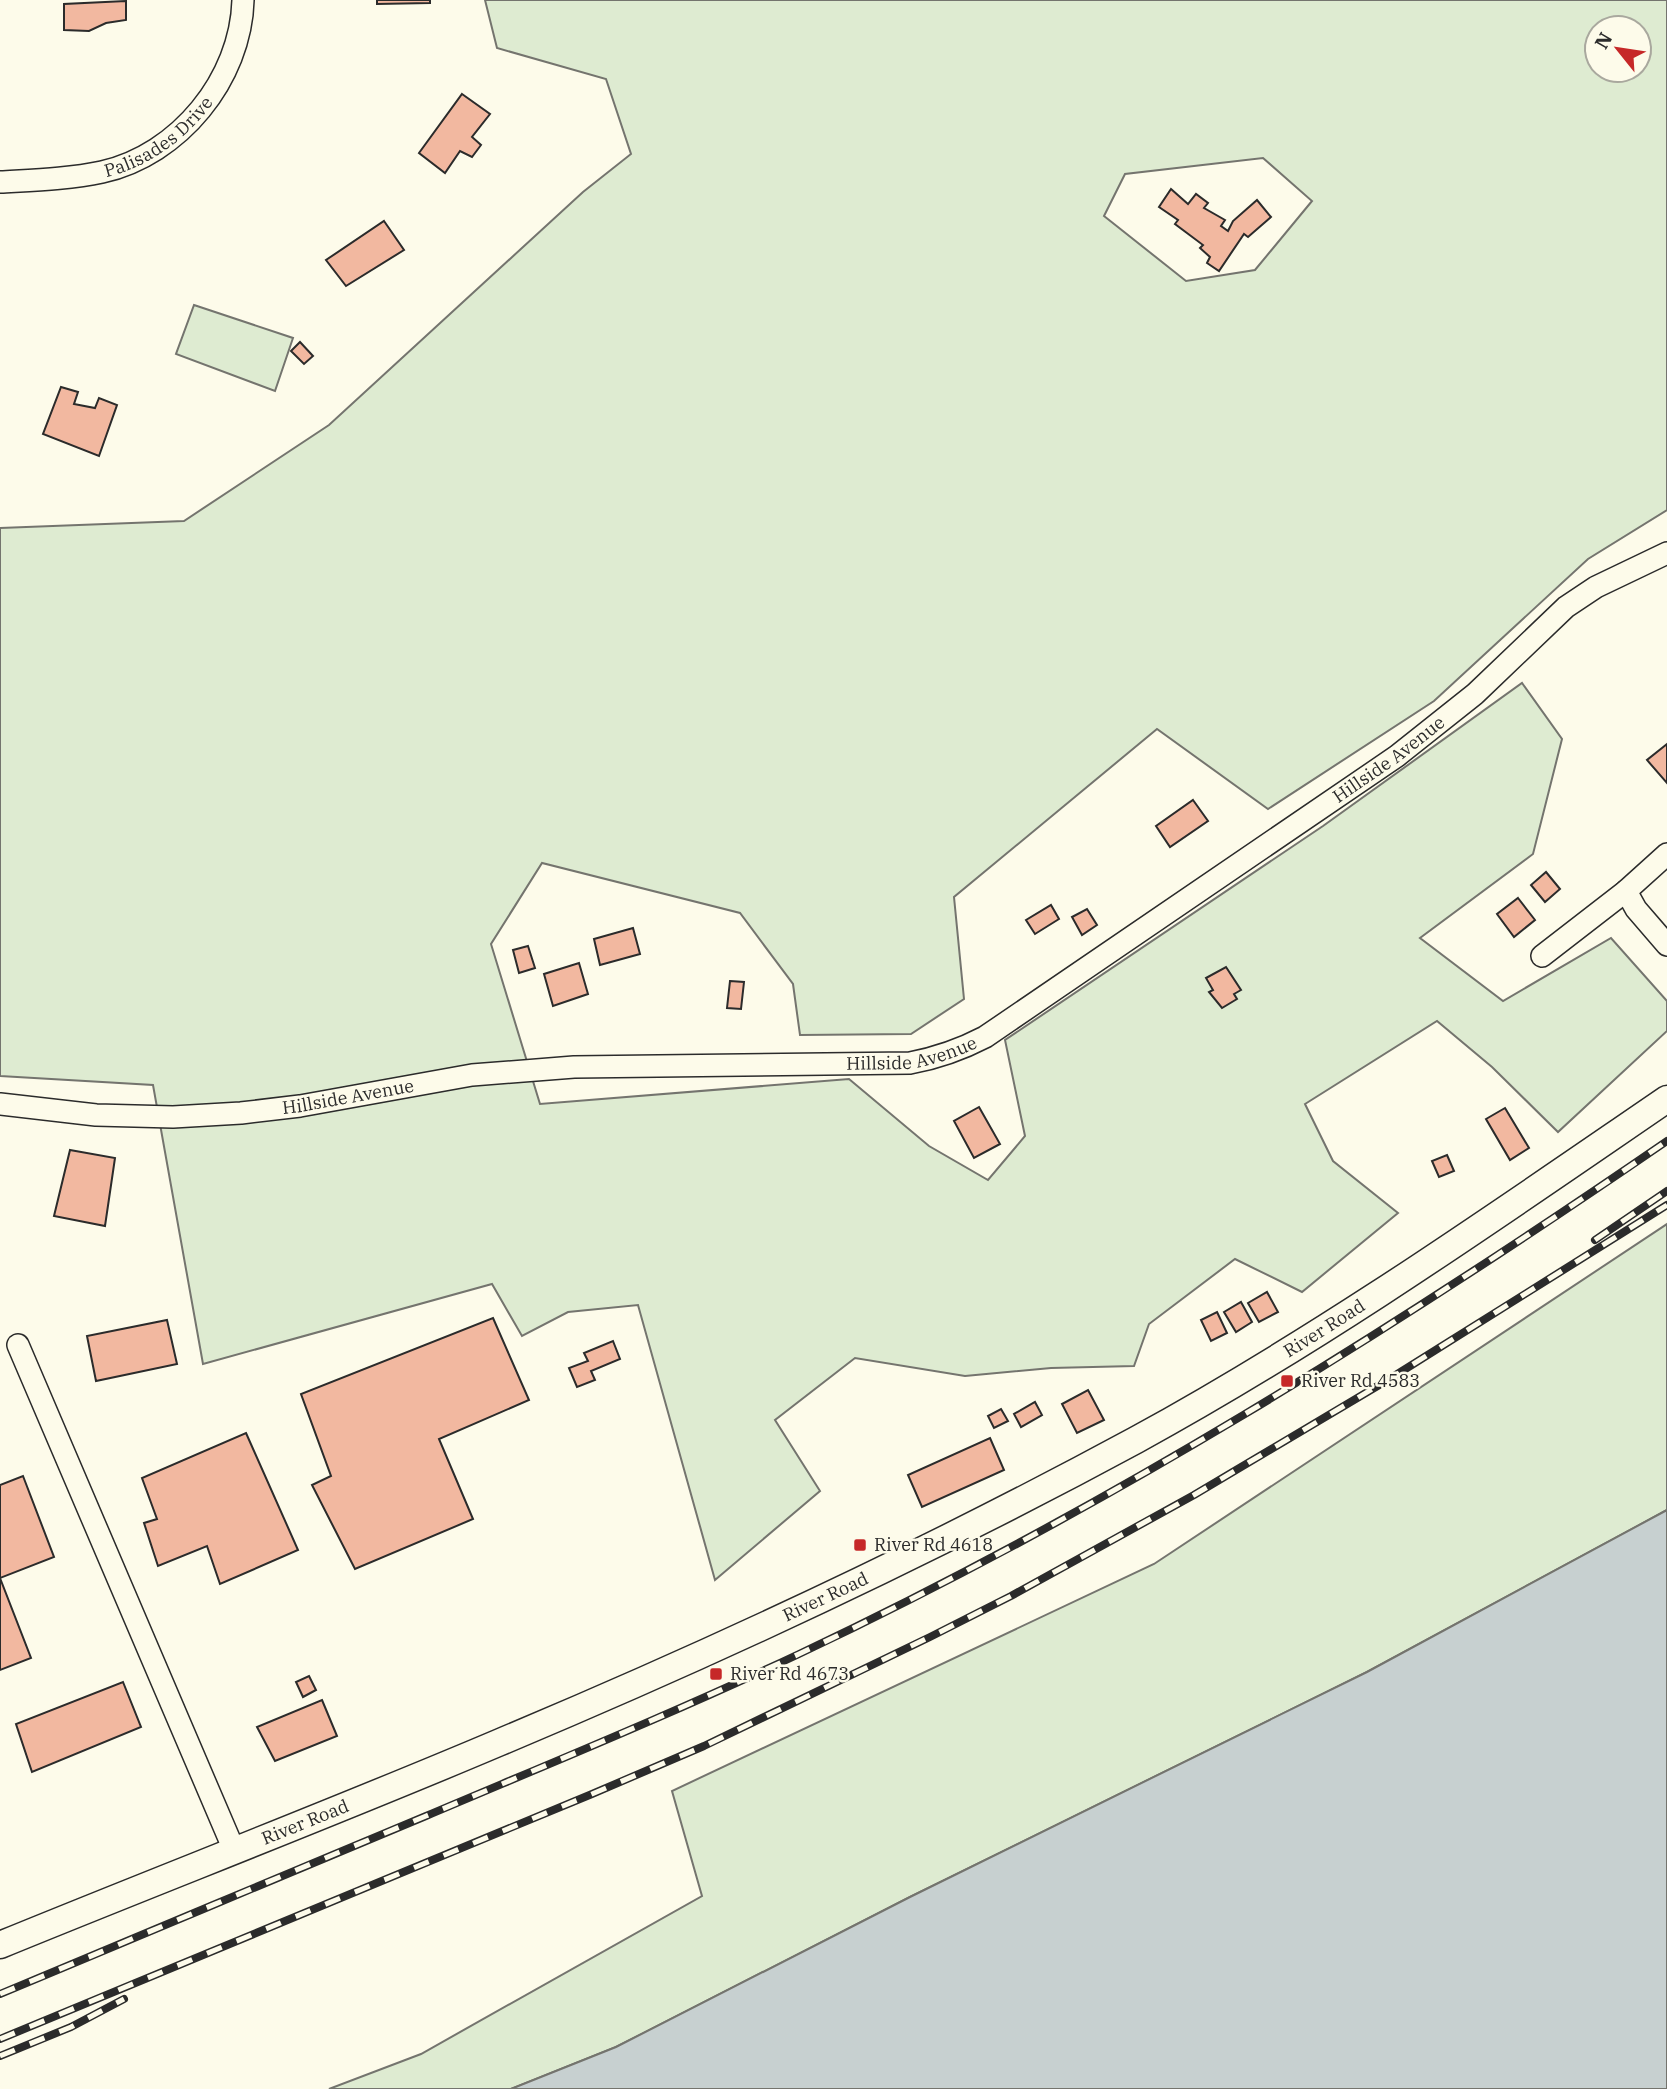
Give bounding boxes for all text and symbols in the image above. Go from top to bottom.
north arrow [1583,14,1653,84]
text: N [1589,28,1617,53]
street label: Palisades Drive [101,92,217,182]
street label: Hillside Avenue [1328,711,1449,808]
street label: Hillside Avenue [846,1031,980,1075]
street label: Hillside Avenue [281,1074,416,1119]
street label: River Road [1279,1294,1369,1362]
place label: River Rd 4583 [1301,1369,1420,1392]
marker: River Rd 4583 [1279,1373,1295,1389]
place label: River Rd 4618 [874,1533,993,1556]
marker: River Rd 4618 [852,1537,868,1553]
street label: River Road [779,1566,872,1627]
place label: River Rd 4673 [730,1662,849,1685]
marker: River Rd 4673 [708,1666,724,1682]
street label: River Road [258,1794,352,1850]

